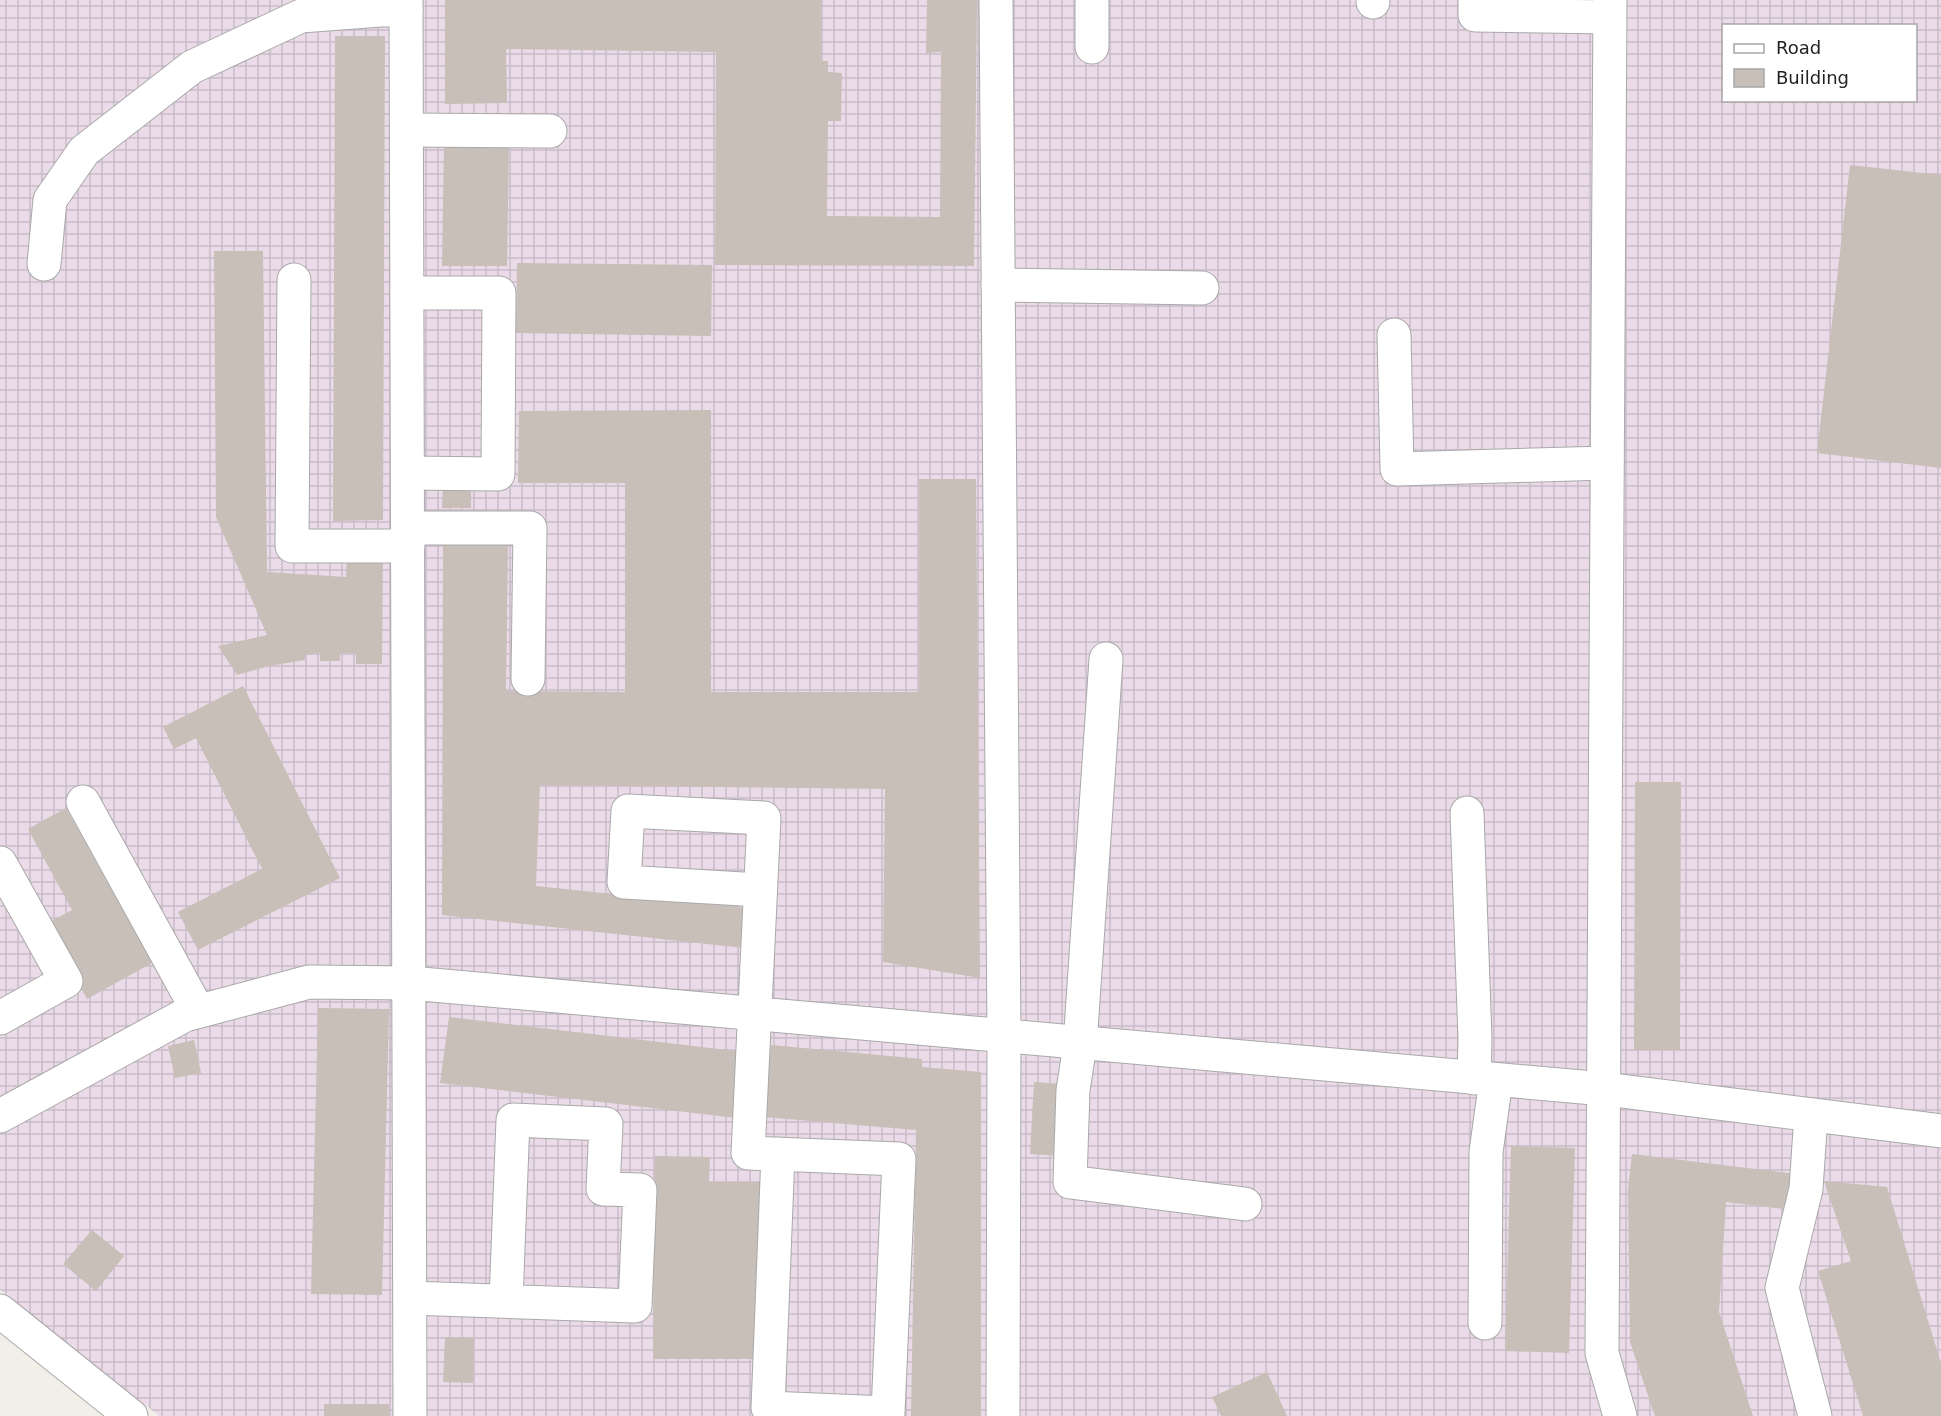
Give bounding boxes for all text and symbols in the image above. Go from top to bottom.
legend [1722,24,1917,102]
text: Road [1776,37,1821,58]
text: Building [1776,67,1849,88]

